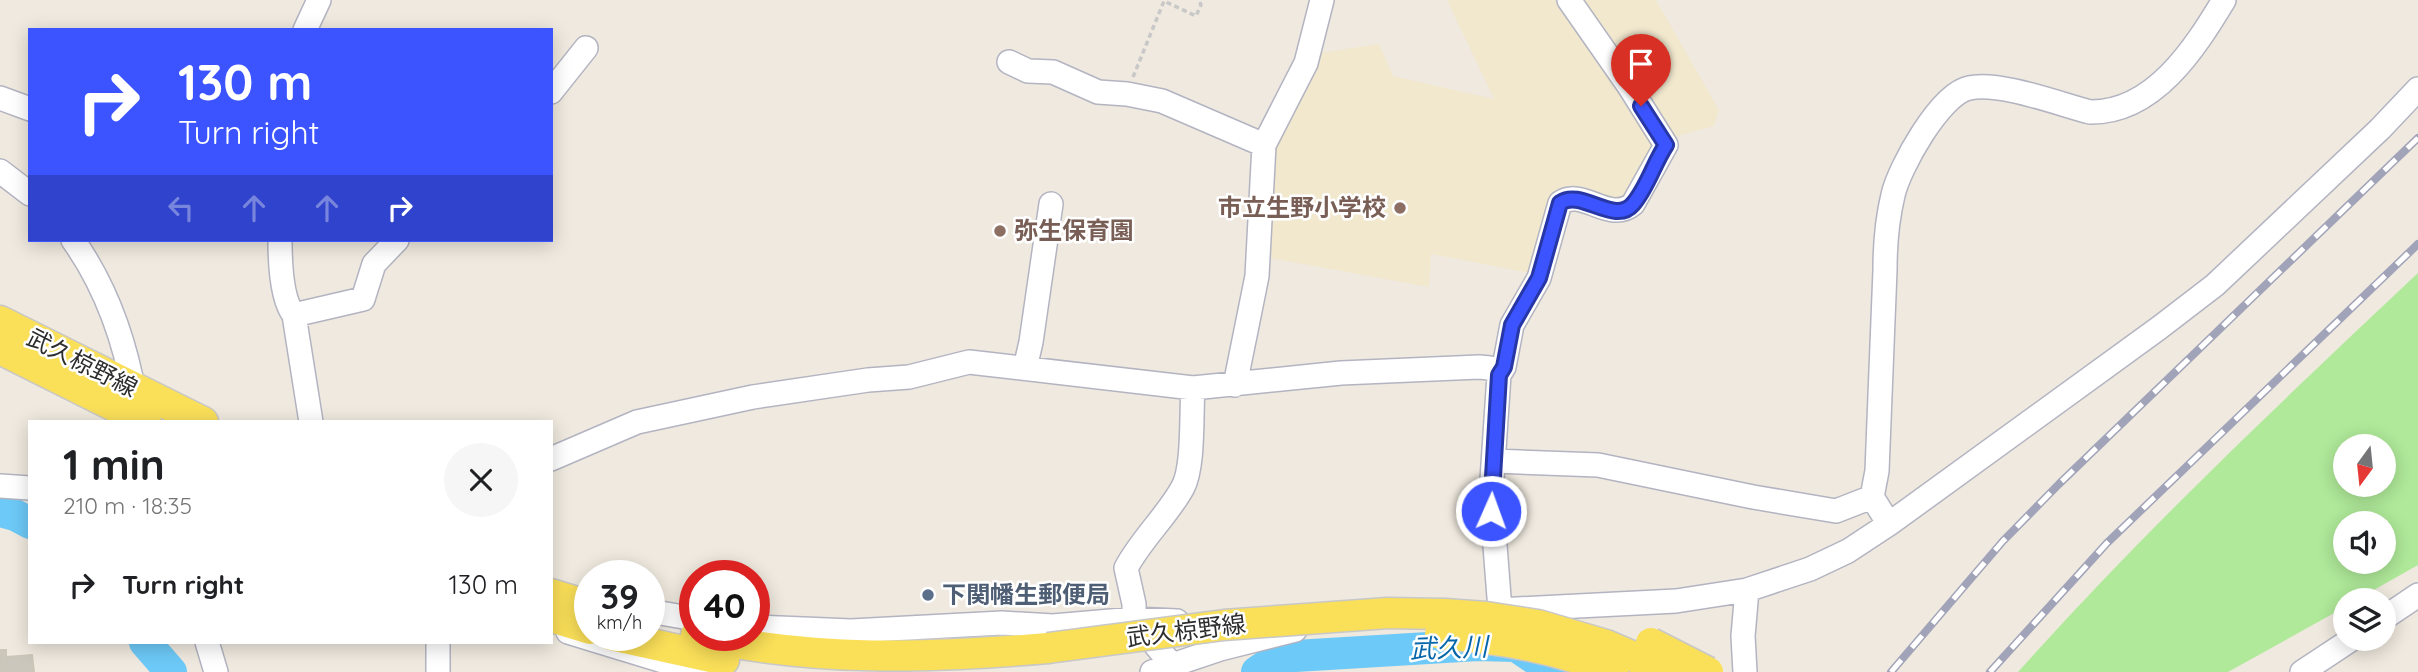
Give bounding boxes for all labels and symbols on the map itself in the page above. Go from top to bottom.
pin [1611,34,1671,106]
place label: 市立生野小学校 [1218,192,1386,222]
marker: 市立生野小学校 [1392,200,1408,216]
place label: 弥生保育園 [1014,215,1134,245]
marker: 弥生保育園 [992,223,1008,239]
street label: 武久椋野線 [22,322,143,403]
north arrow [2333,434,2396,497]
position arrow [1454,474,1528,548]
speed limit sign: 40 [679,560,770,651]
place label: 下関幡生郵便局 [942,579,1110,609]
marker: 下関幡生郵便局 [920,587,936,603]
street label: 武久椋野線 [1124,608,1247,652]
water label: 武久川 [1409,630,1492,665]

